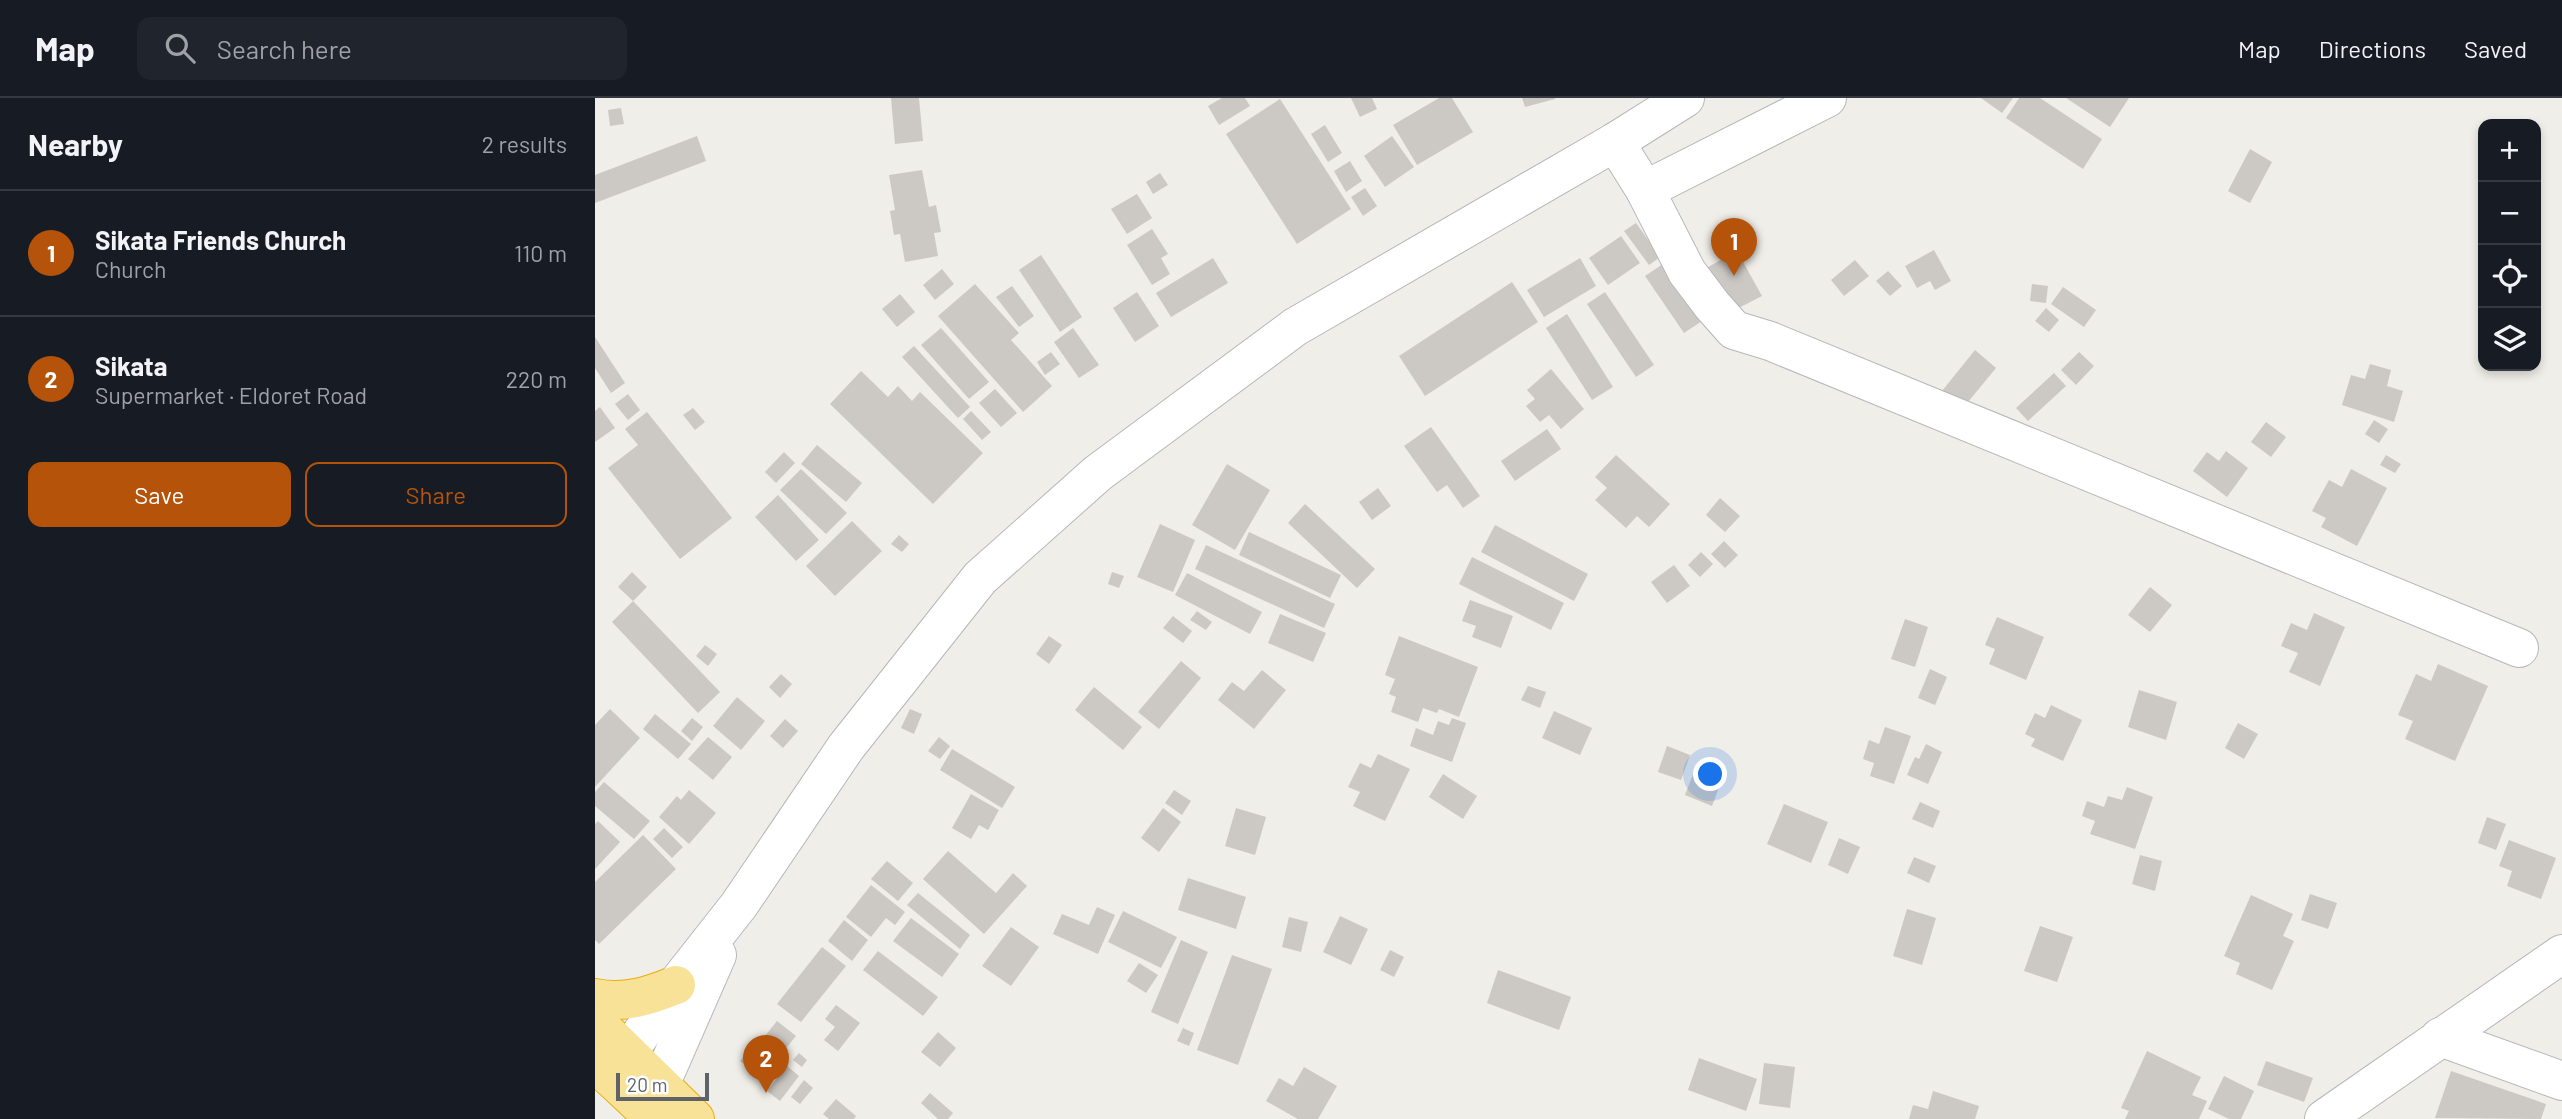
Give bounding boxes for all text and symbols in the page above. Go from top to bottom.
search box [137,17,627,80]
text: Map [35,28,95,68]
icon: search [161,29,199,67]
text: Search here [217,33,352,64]
text: Map [2238,34,2281,63]
text: Directions [2319,34,2426,63]
text: Saved [2464,34,2527,63]
map controls [2478,119,2541,371]
button: + [2478,119,2541,182]
text: Nearby [28,126,123,162]
text: 2 results [482,130,567,158]
button: − [2478,182,2541,245]
pin: 1 [1711,218,1757,276]
text: Sikata Friends Church [95,224,346,255]
text: 1 [47,239,55,267]
text: 110 m [514,239,567,267]
button: locate [2478,245,2541,308]
text: Church [95,255,166,283]
button: layers [2478,308,2541,371]
text: Sikata [95,350,167,381]
text: 2 [45,365,57,393]
text: 220 m [506,365,567,393]
text: Supermarket · Eldoret Road [95,381,367,409]
button: Save [28,462,291,527]
button: Share [305,462,567,527]
your location [1693,757,1727,791]
pin: 2 [743,1035,789,1093]
scale bar [616,1070,709,1102]
text: 20 m [627,1073,667,1096]

